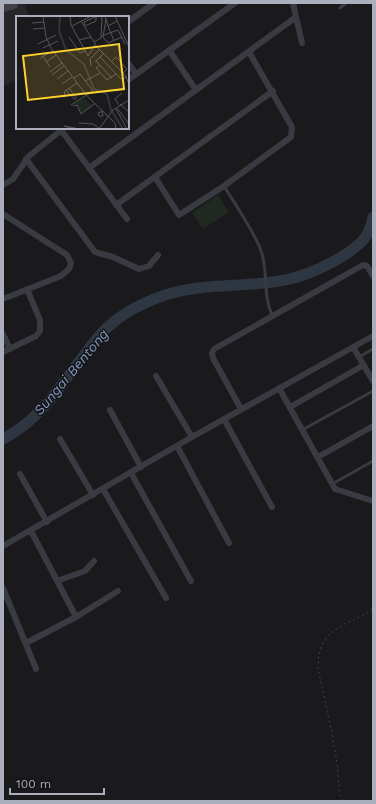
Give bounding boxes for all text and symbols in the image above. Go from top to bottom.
inset map [16,16,129,129]
water label: Sungai Bentong [30,325,112,418]
scale bar [10,770,104,796]
text: 100 m [16,777,51,791]

